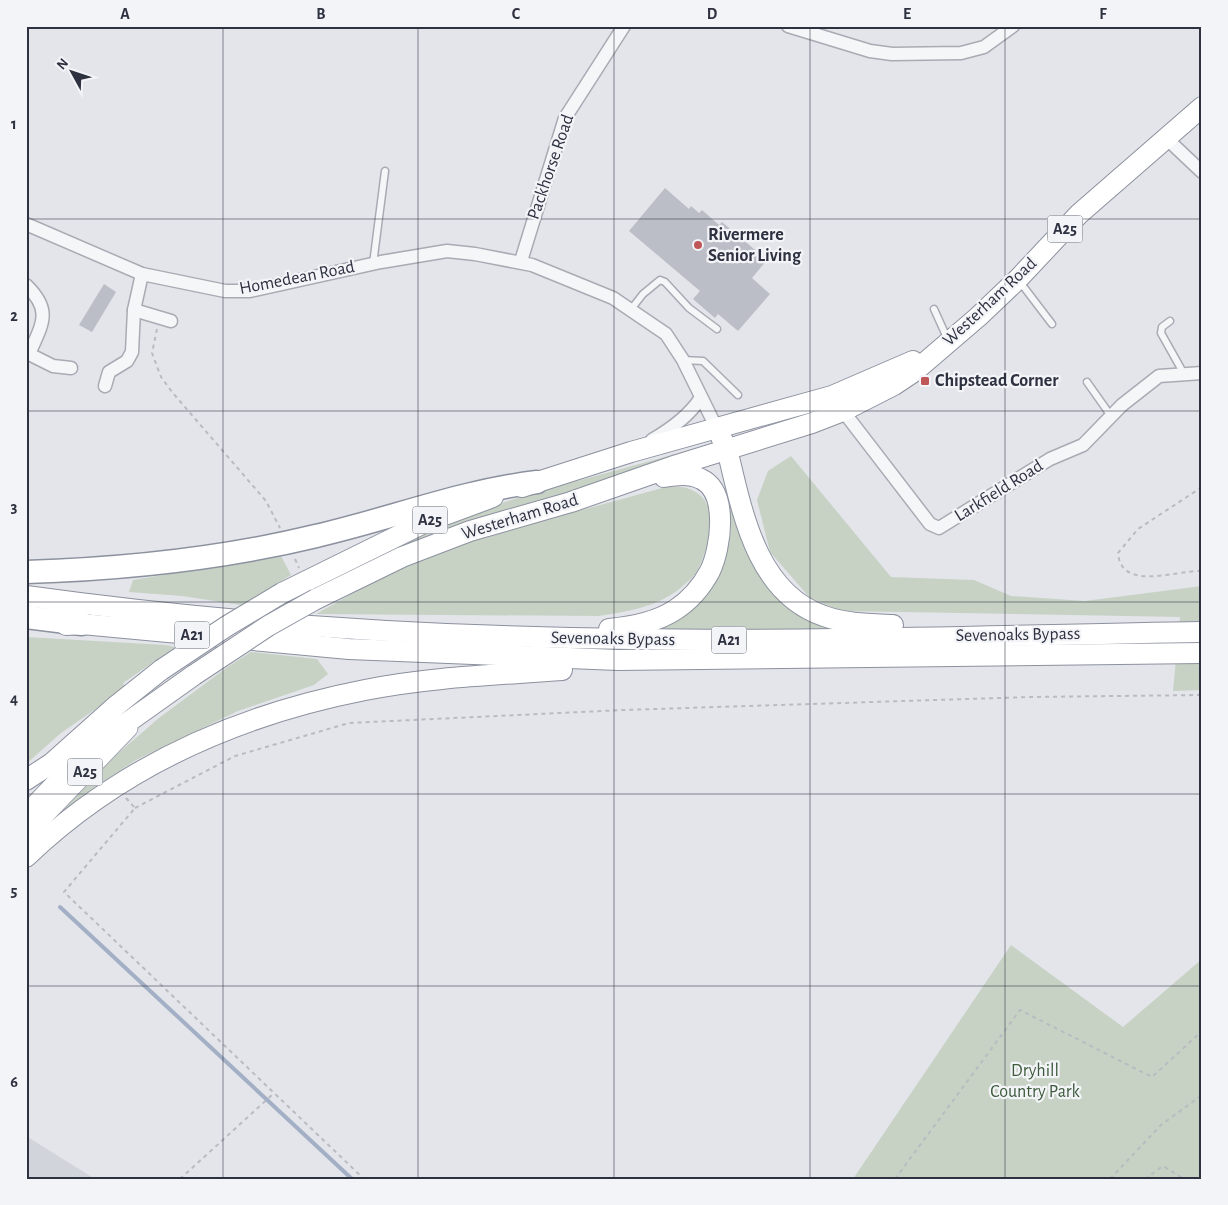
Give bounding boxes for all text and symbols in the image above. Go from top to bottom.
text: A [120,6,130,22]
text: B [316,6,326,22]
text: C [512,6,521,22]
text: D [707,6,718,22]
text: E [903,6,911,22]
text: F [1099,6,1107,22]
north arrow [48,48,98,98]
text: N [54,56,71,73]
street label: Packhorse Road [525,112,577,222]
text: 1 [11,116,17,132]
road number: A25 [1048,215,1082,242]
place label: Rivermere Senior Living [708,226,802,265]
marker: Rivermere Senior Living [692,239,704,251]
street label: Westerham Road [940,254,1040,350]
street label: Homedean Road [238,258,356,298]
text: 2 [10,308,18,324]
place label: Chipstead Corner [935,372,1059,390]
marker: Chipstead Corner [919,375,931,387]
street label: Larkfield Road [952,457,1046,525]
street label: Westerham Road [460,491,580,543]
text: 3 [11,499,18,515]
road number: A25 [412,506,448,534]
road number: A21 [174,622,210,648]
street label: Sevenoaks Bypass [956,625,1080,645]
road number: A21 [712,626,746,654]
street label: Sevenoaks Bypass [551,629,675,649]
text: 4 [10,691,18,707]
road number: A25 [68,759,102,786]
text: 5 [11,883,18,899]
park label: Dryhill Country Park [990,1062,1081,1101]
text: 6 [10,1074,18,1090]

